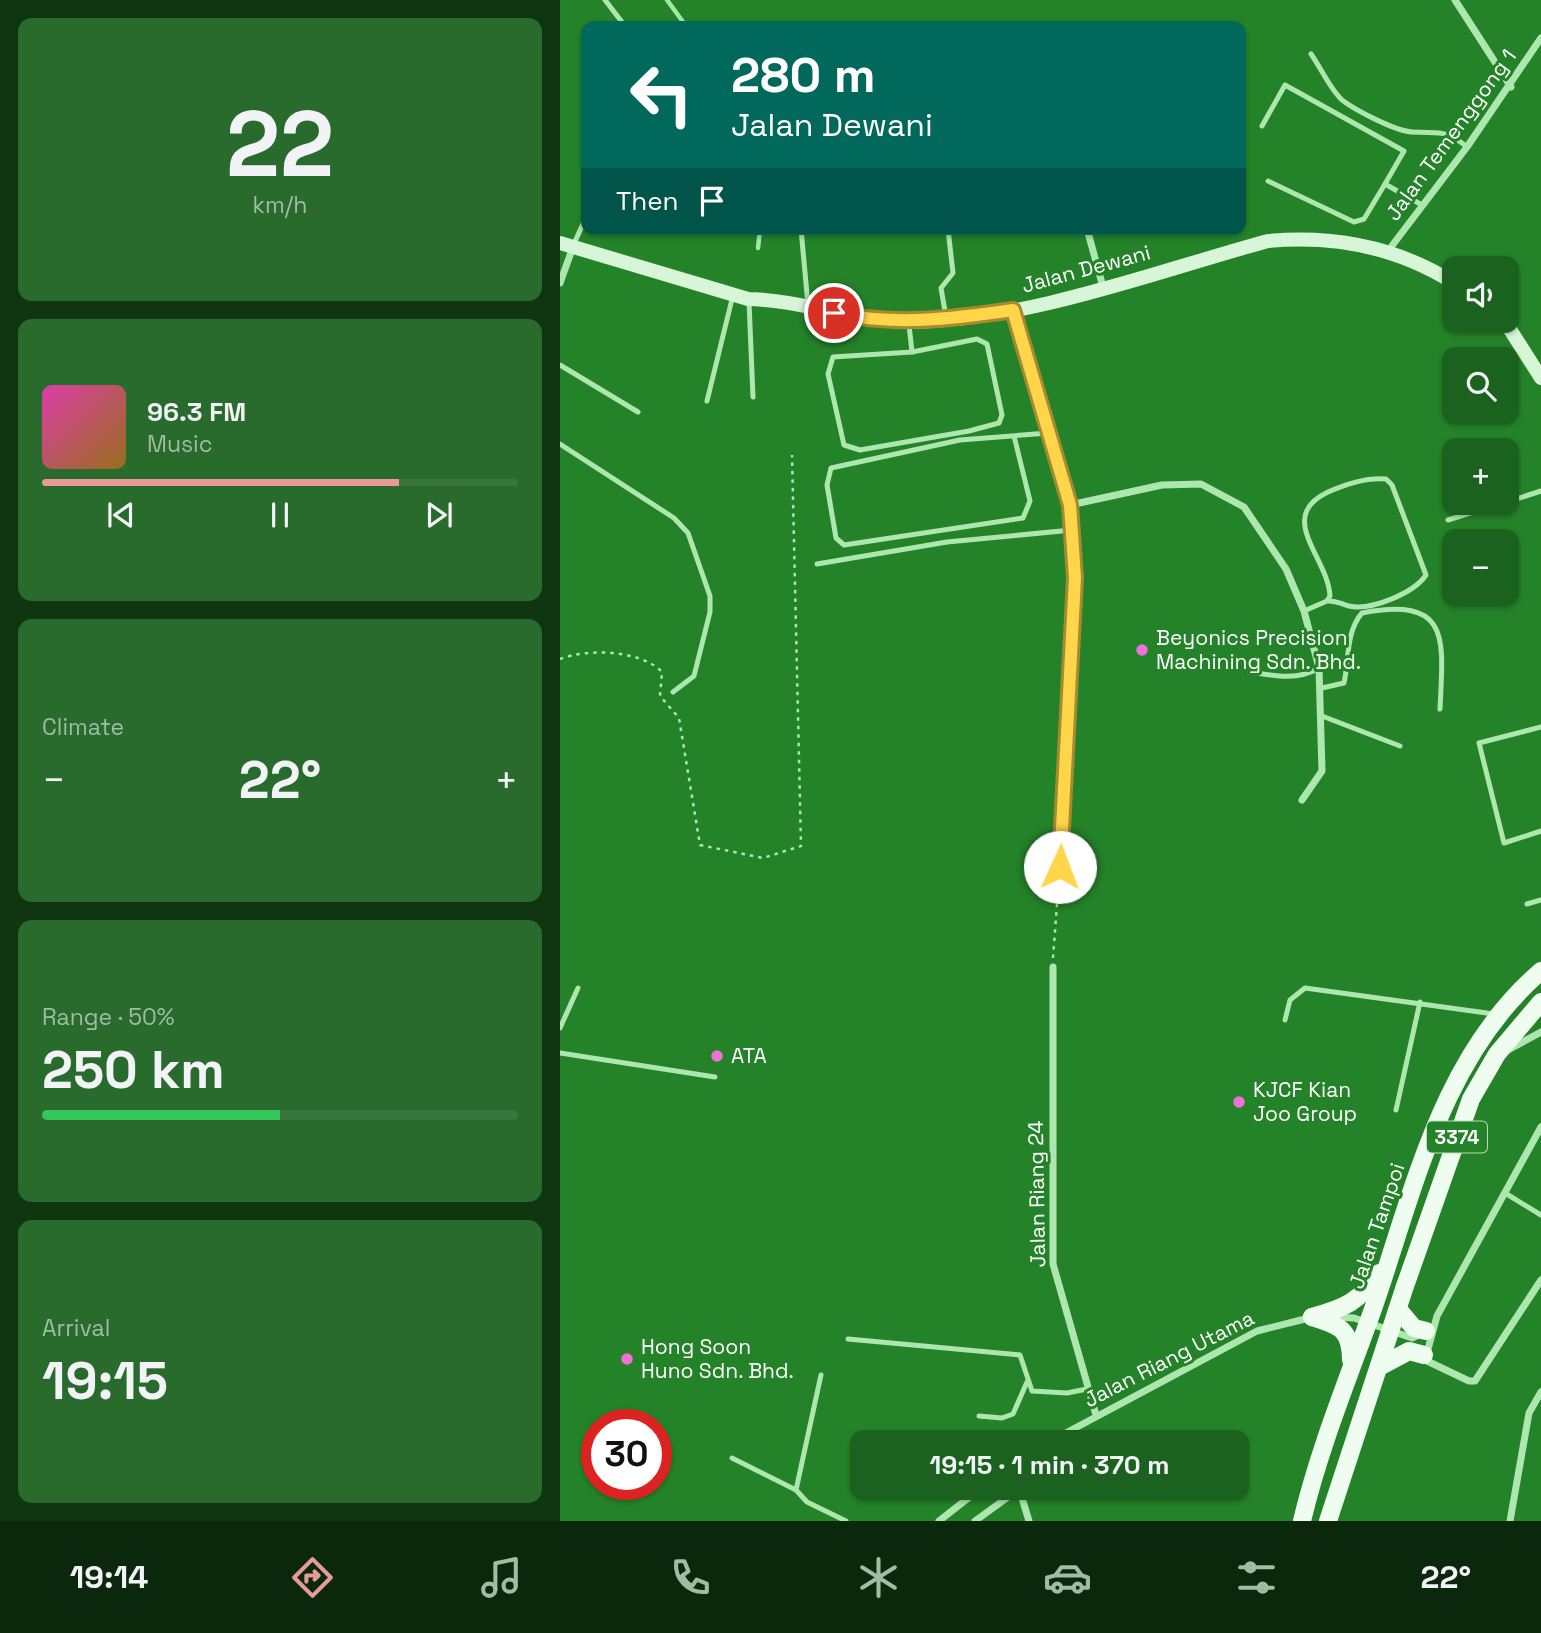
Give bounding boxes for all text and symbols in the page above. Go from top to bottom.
text: 280 m [731,44,876,106]
street label: Jalan Temenggong 1 [1379,44,1522,226]
icon: left [616,49,707,140]
text: 22 [226,86,334,203]
text: Jalan Dewani [731,105,933,145]
icon: arrive [693,182,731,220]
text: Then [616,184,679,218]
text: km/h [253,190,307,220]
street label: Jalan Dewani [1018,238,1153,299]
map controls [1442,256,1519,606]
button: sound [1442,256,1519,333]
pin [804,283,864,343]
icon: arrive [815,294,853,332]
button: search [1442,347,1519,424]
text: 96.3 FM [147,395,246,429]
text: Music [147,429,212,459]
button: + [1442,438,1519,515]
icon: previous [102,496,140,534]
icon: pause [261,496,299,534]
icon: next [420,496,458,534]
button: − [1442,529,1519,606]
place label: Beyonics Precision Machining Sdn. Bhd. [1156,624,1361,675]
marker: Beyonics Precision Machining Sdn. Bhd. [1134,642,1150,658]
text: Climate [42,712,124,742]
text: 22° [239,747,321,813]
text: − [42,756,66,804]
text: + [494,756,518,804]
position arrow [1023,830,1097,904]
text: Range · 50% [42,1002,175,1032]
text: 250 km [42,1037,225,1103]
place label: ATA [731,1042,767,1069]
marker: ATA [709,1048,725,1064]
place label: KJCF Kian Joo Group [1253,1076,1357,1127]
marker: KJCF Kian Joo Group [1231,1094,1247,1110]
street label: Jalan Riang 24 [1022,1120,1051,1268]
road number: 3374 [1427,1121,1487,1152]
street label: Jalan Tampoi [1342,1159,1411,1292]
street label: Jalan Riang Utama [1079,1304,1258,1413]
text: Arrival [42,1313,110,1343]
place label: Hong Soon Huno Sdn. Bhd. [641,1333,794,1384]
text: 19:15 [42,1348,168,1414]
marker: Hong Soon Huno Sdn. Bhd. [619,1351,635,1367]
speed limit sign: 30 [581,1409,672,1500]
text: 19:15 · 1 min · 370 m [930,1448,1169,1482]
icon: directions [288,1553,337,1602]
icon: music [477,1553,526,1602]
icon: phone [666,1553,715,1602]
icon: climate [854,1553,903,1602]
icon: car [1043,1553,1092,1602]
icon: filters [1232,1553,1281,1602]
text: 19:14 [70,1557,148,1597]
text: 22° [1420,1557,1471,1597]

